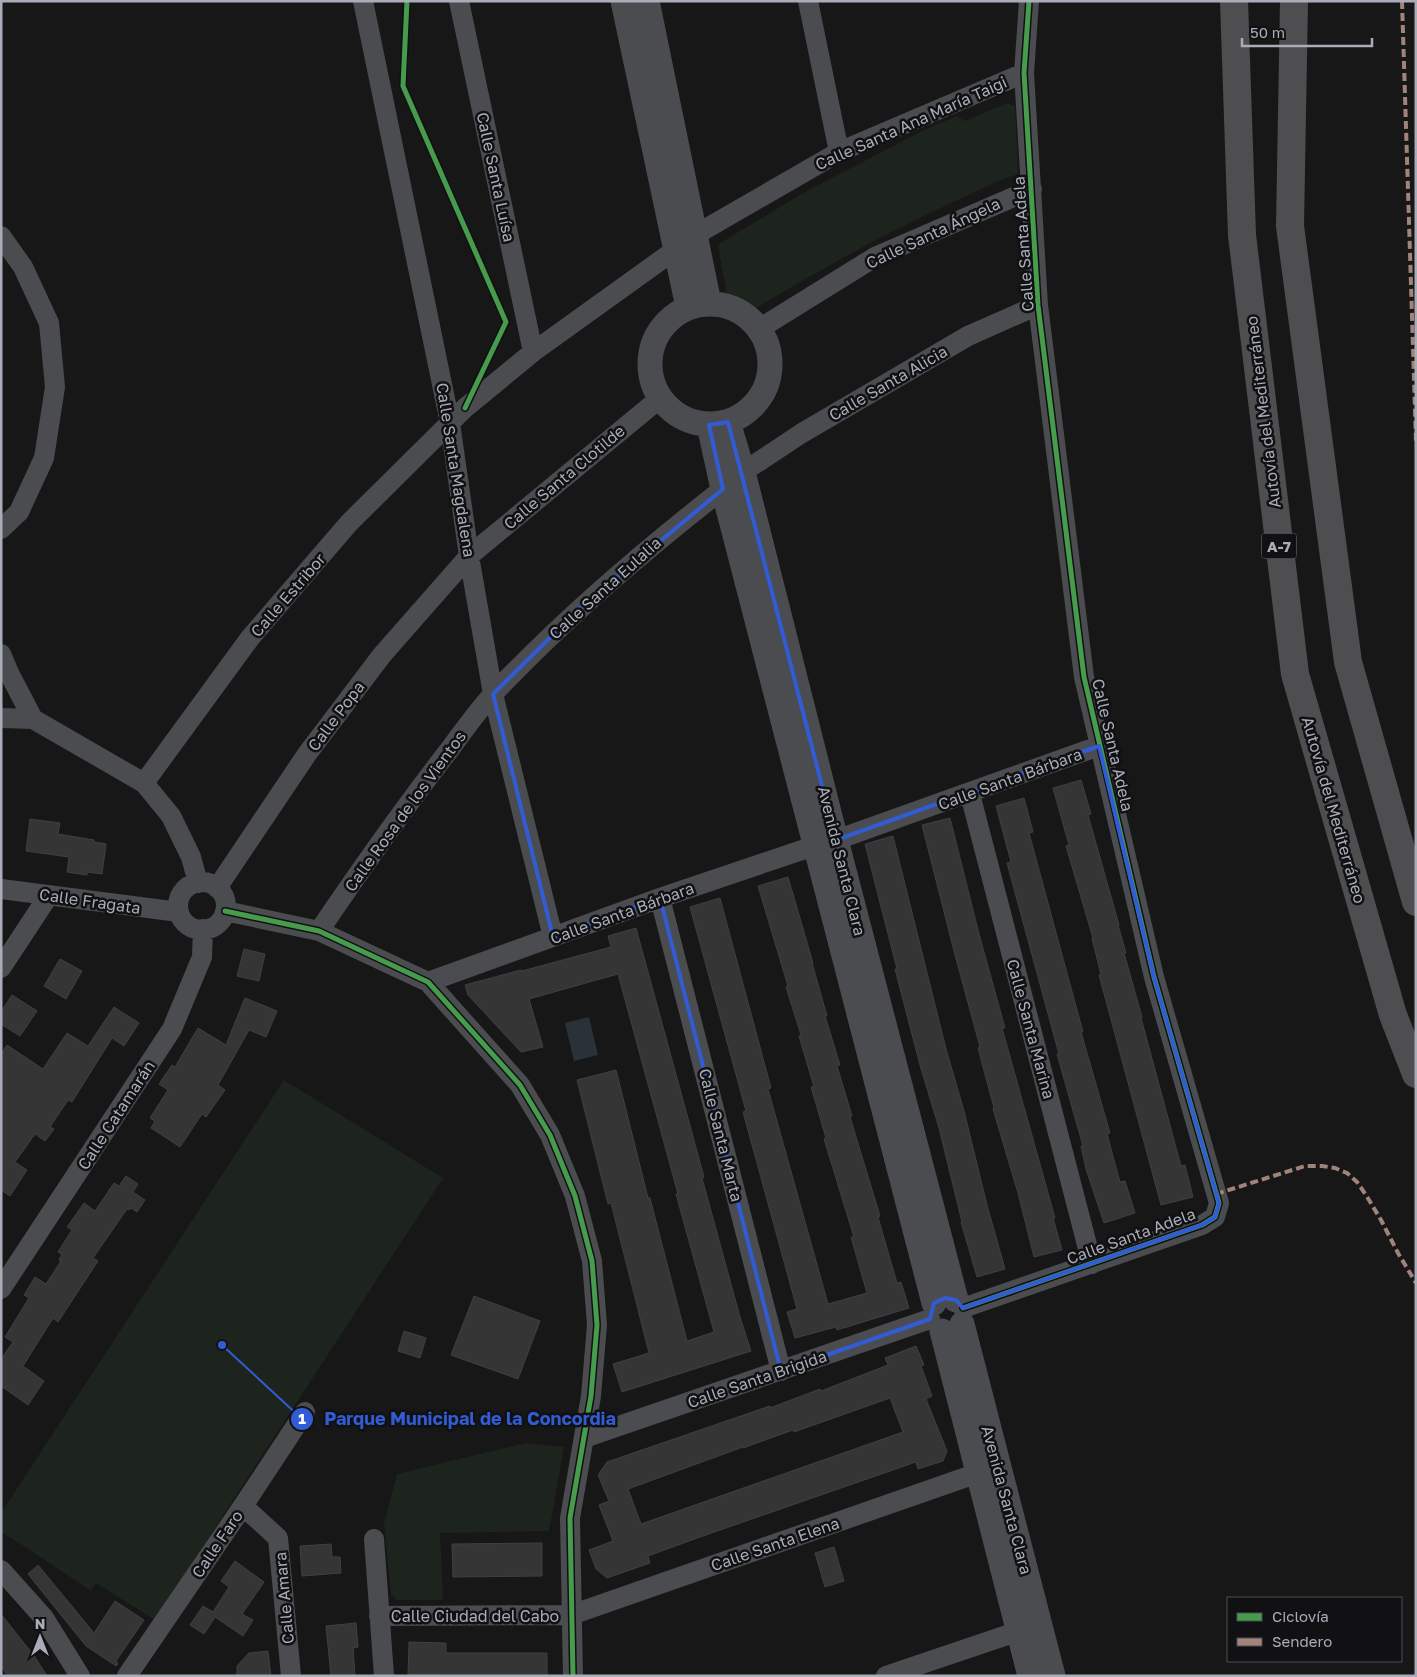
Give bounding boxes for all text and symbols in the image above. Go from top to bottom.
scale bar [1242,15,1372,47]
text: 50 m [1250,23,1285,41]
street label: Calle Santa Ana María Taigi [812,72,1010,174]
street label: Calle Santa Luísa [472,110,520,244]
street label: Calle Santa Adela [1008,176,1038,312]
street label: Calle Santa Ángela [863,193,1003,273]
street label: Autovía del Mediterráneo [1241,315,1285,509]
street label: Calle Santa Alicia [825,341,951,425]
street label: Calle Santa Magdalena [432,381,480,559]
street label: Calle Santa Clotilde [499,421,629,533]
street label: Calle Santa Eulalia [545,532,665,644]
road number: A-7 [1262,534,1296,558]
street label: Calle Estribor [246,549,330,641]
street label: Calle Popa [303,677,369,755]
street label: Calle Santa Adela [1088,677,1138,813]
street label: Autovía del Mediterráneo [1298,714,1370,906]
street label: Calle Rosa de los Vientos [340,727,470,895]
street label: Calle Santa Bárbara [935,744,1085,814]
street label: Avenida Santa Clara [814,784,870,938]
street label: Calle Santa Bárbara [547,878,697,948]
street label: Calle Fragata [38,884,142,918]
street label: Calle Santa Marina [1003,957,1059,1101]
street label: Calle Catamarán [73,1056,159,1174]
street label: Calle Santa Marta [695,1066,747,1204]
street label: Calle Santa Adela [1064,1203,1198,1269]
street label: Calle Santa Brigida [685,1346,829,1412]
callout: Parque Municipal de la Concordia [289,1402,626,1435]
text: Parque Municipal de la Concordia [324,1407,616,1429]
text: 1 [298,1409,306,1427]
street label: Avenida Santa Clara [978,1423,1036,1577]
street label: Calle Faro [187,1506,247,1582]
street label: Calle Santa Elena [708,1513,842,1575]
street label: Calle Amara [270,1551,298,1645]
legend [1227,1597,1402,1662]
street label: Calle Ciudad del Cabo [391,1606,559,1626]
text: Ciclovía [1272,1607,1329,1625]
north arrow [15,1612,65,1662]
text: N [35,1615,45,1632]
text: Sendero [1272,1632,1332,1650]

